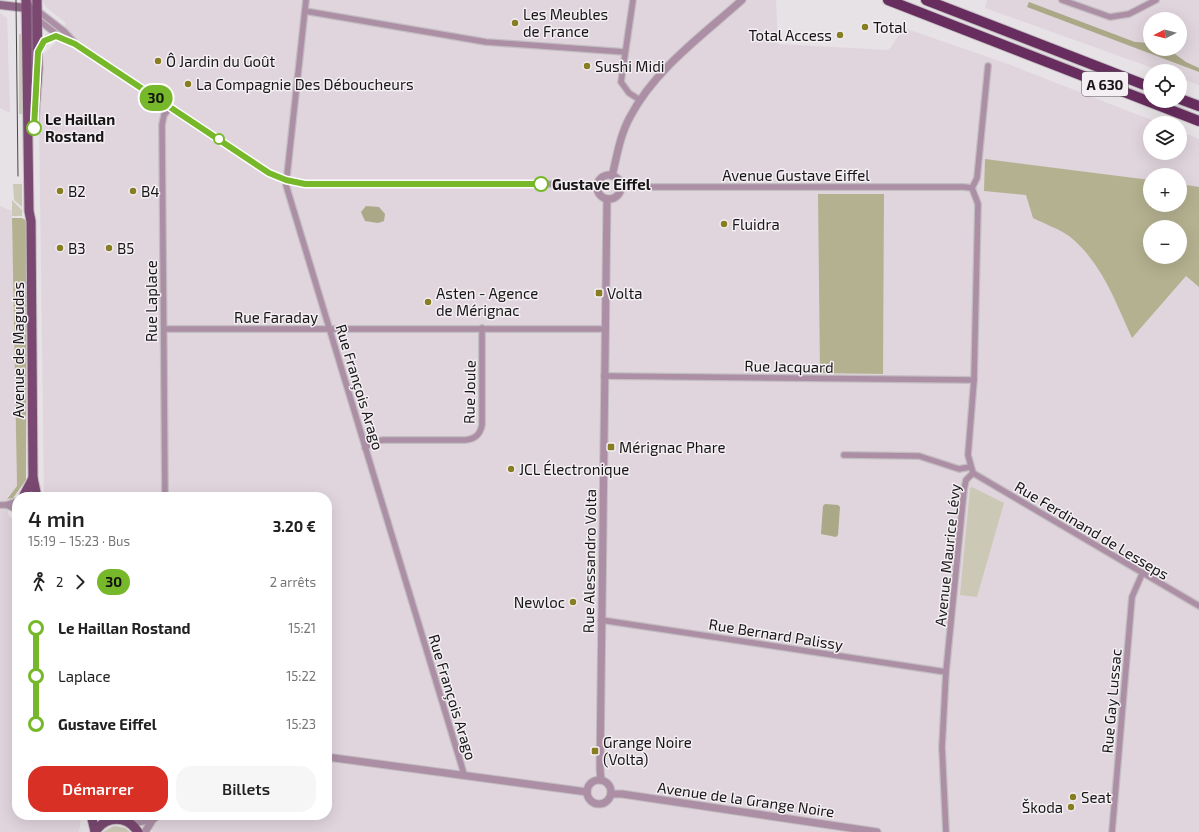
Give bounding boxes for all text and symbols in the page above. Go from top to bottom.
place label: Les Meubles de France [523,5,608,40]
north arrow [1143,12,1187,56]
map controls [1143,12,1187,264]
marker: Les Meubles de France [510,18,520,28]
place label: Total [873,18,907,36]
marker: Total [860,22,870,32]
place label: Total Access [748,26,832,44]
marker: Total Access [835,30,845,40]
place label: Ô Jardin du Goût [166,52,276,70]
marker: Ô Jardin du Goût [153,56,163,66]
place label: Sushi Midi [595,57,665,75]
marker: Sushi Midi [582,61,592,71]
button: locate [1143,64,1187,108]
road number: A 630 [1082,72,1128,96]
place label: La Compagnie Des Déboucheurs [196,75,414,93]
marker: La Compagnie Des Déboucheurs [183,79,193,89]
line badge: 30 [138,85,174,111]
text: 30 [148,89,164,106]
place label: Le Haillan Rostand [45,110,115,145]
button: layers [1143,116,1187,160]
marker: Le Haillan Rostand [26,120,42,136]
unlabelled marker [213,133,225,145]
street label: Avenue Gustave Eiffel [722,166,870,184]
button: + [1143,168,1187,212]
place label: Gustave Eiffel [552,175,651,193]
marker: Gustave Eiffel [533,176,549,192]
place label: B2 [68,182,86,200]
place label: B4 [141,182,160,200]
marker: B2 [55,186,65,196]
marker: B4 [128,186,138,196]
place label: Fluidra [732,215,780,233]
marker: Fluidra [719,219,729,229]
button: − [1143,220,1187,264]
place label: B3 [68,239,86,257]
place label: B5 [117,239,134,257]
marker: B3 [55,243,65,253]
marker: B5 [104,243,114,253]
street label: Rue Laplace [142,260,160,342]
street label: Avenue de Magudas [9,282,27,418]
place label: Asten - Agence de Mérignac [436,284,538,319]
place label: Volta [607,284,642,302]
marker: Volta [594,288,604,298]
marker: Asten - Agence de Mérignac [423,297,433,307]
street label: Rue Faraday [234,308,318,326]
street label: Rue François Arago [331,322,388,452]
street label: Rue Jacquard [744,356,834,376]
street label: Rue Joule [459,360,479,424]
place label: Mérignac Phare [619,438,726,456]
marker: Mérignac Phare [606,442,616,452]
place label: JCL Électronique [519,460,629,478]
marker: JCL Électronique [506,464,516,474]
street label: Rue Ferdinand de Lesseps [1012,477,1172,583]
street label: Avenue Maurice Lévy [931,483,963,627]
street label: Rue Alessandro Volta [579,489,599,633]
text: 4 min [28,505,85,531]
text: 3.20 € [273,517,316,535]
text: 15:19 – 15:23 · Bus [28,533,130,549]
icon: walk [28,571,50,593]
icon: forward [69,571,91,593]
text: 30 [105,573,122,590]
text: 2 [56,574,63,590]
text: 2 arrêts [270,574,316,590]
place label: Newloc [514,593,565,611]
marker: Newloc [568,597,578,607]
street label: Rue Bernard Palissy [708,614,844,654]
text: Le Haillan Rostand [58,619,191,637]
text: 15:21 [288,620,316,636]
street label: Rue François Arago [424,632,481,762]
street label: Rue Gay Lussac [1097,648,1125,754]
text: Laplace [58,667,111,685]
text: 15:22 [286,668,316,684]
text: Gustave Eiffel [58,715,157,733]
text: 15:23 [286,716,316,732]
place label: Grange Noire (Volta) [603,733,692,768]
marker: Grange Noire (Volta) [590,746,600,756]
button: Démarrer [28,766,168,812]
button: Billets [176,766,316,812]
street label: Avenue de la Grange Noire [656,778,836,820]
place label: Seat [1081,788,1112,806]
marker: Seat [1068,792,1078,802]
place label: Škoda [1022,798,1063,816]
marker: Škoda [1066,802,1076,812]

